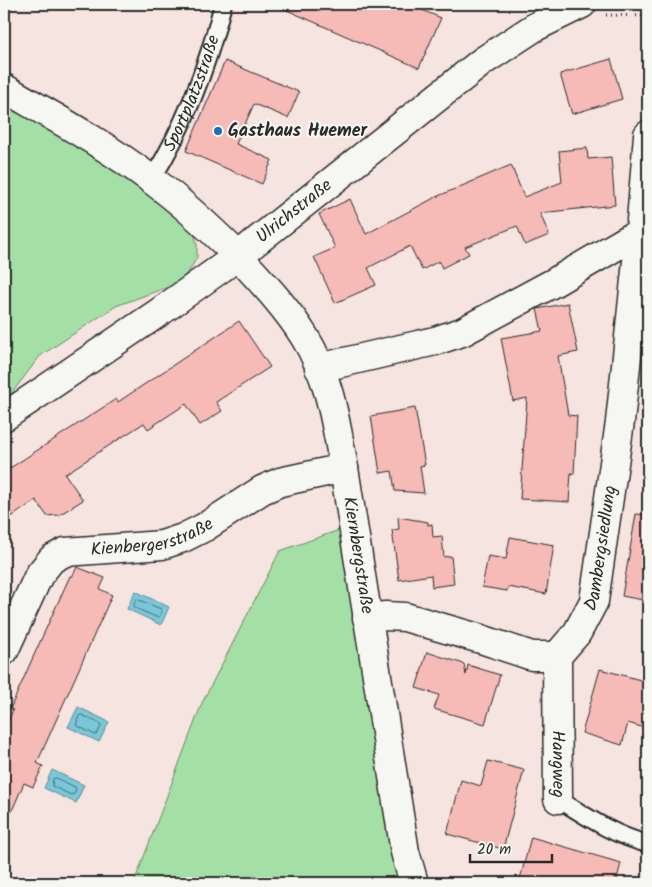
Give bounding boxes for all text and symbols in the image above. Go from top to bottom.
street label: Sportplatzstraße [156,32,228,157]
place label: Gasthaus Huemer [228,117,369,146]
marker: Gasthaus Huemer [212,125,224,137]
street label: Ulrichstraße [250,172,339,251]
street label: Dambergsiedlung [576,483,625,617]
street label: Kiernbergstraße [334,494,381,616]
street label: Kienbergerstraße [90,510,220,565]
street label: Hangweg [543,730,572,798]
scale bar [470,832,552,864]
text: 20 m [477,838,511,862]

